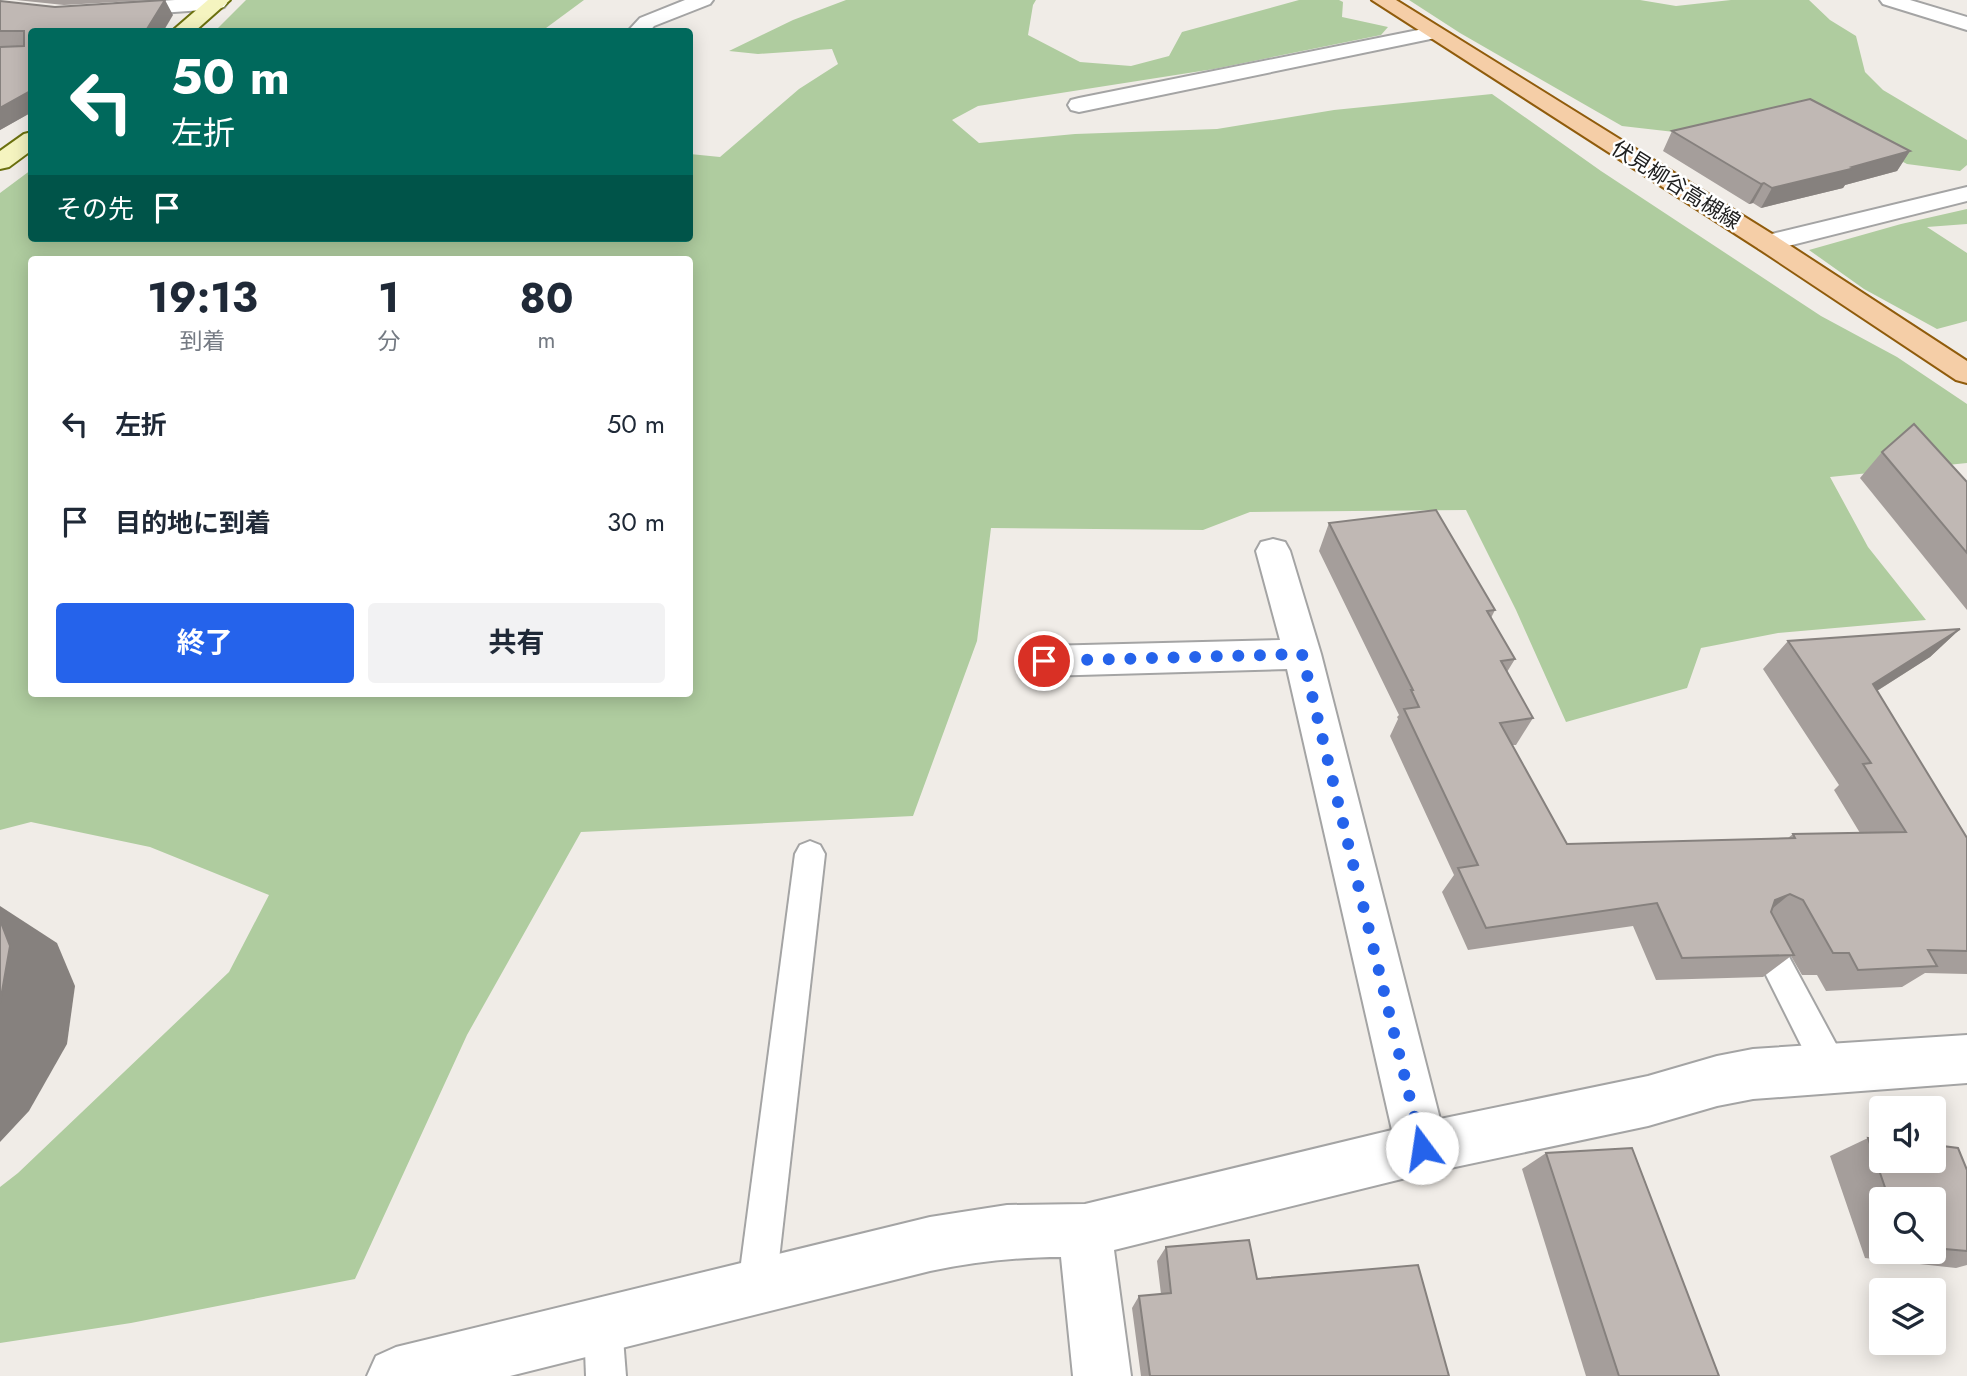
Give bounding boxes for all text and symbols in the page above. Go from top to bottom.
text: 50 m [171,42,290,112]
icon: left [56,56,147,147]
text: 左折 [171,110,235,156]
street label: 伏見柳谷高槻線 [1606,133,1746,237]
icon: arrive [148,189,186,227]
text: その先 [56,190,134,228]
text: 19:13 [147,267,258,328]
text: 1 [378,267,399,328]
text: 80 [520,268,574,329]
text: m [538,323,556,357]
text: 到着 [180,324,226,358]
text: 分 [377,324,400,358]
icon: left [56,405,94,443]
text: 50 m [607,405,665,443]
text: 左折 [115,406,167,444]
icon: arrive [56,503,94,541]
text: 30 m [607,503,665,541]
text: 目的地に到着 [115,504,271,542]
button: 終了 [56,603,354,683]
button: 共有 [368,603,665,683]
pin [1014,631,1074,691]
icon: arrive [1025,642,1063,680]
map controls [1869,1096,1946,1355]
button: sound [1869,1096,1946,1173]
position arrow [1385,1111,1459,1185]
button: search [1869,1187,1946,1264]
button: layers [1869,1278,1946,1355]

